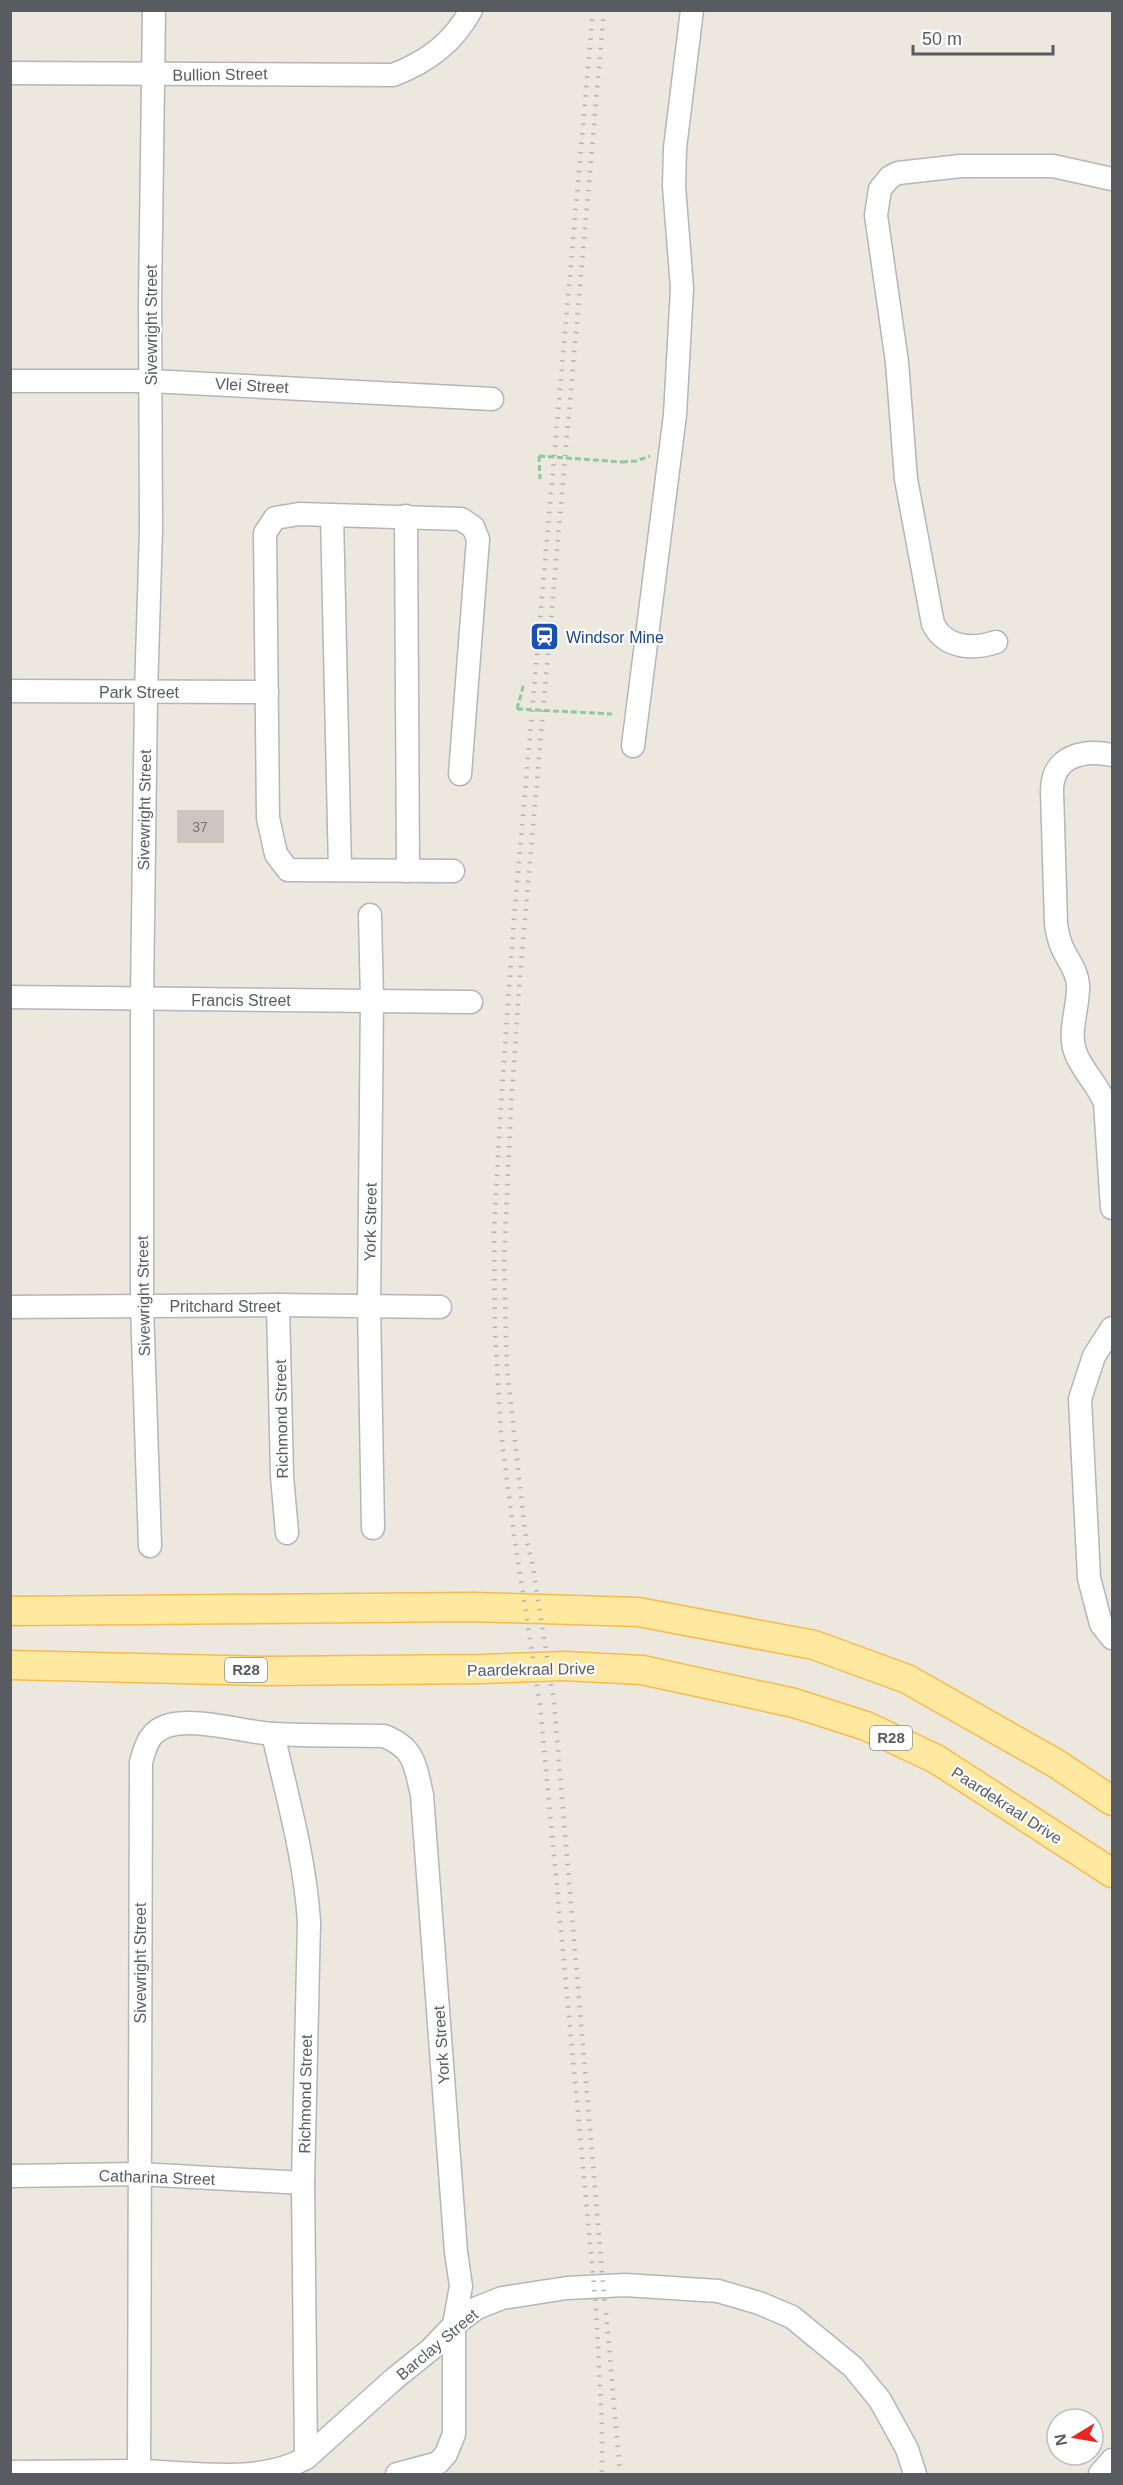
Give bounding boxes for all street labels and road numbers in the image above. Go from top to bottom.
street label: Bullion Street [172,65,268,84]
street label: Sivewright Street [143,264,160,385]
street label: Vlei Street [215,375,290,396]
street label: Park Street [99,684,180,701]
street label: Sivewright Street [135,749,154,871]
street label: Francis Street [191,992,291,1009]
street label: York Street [361,1182,380,1261]
street label: Sivewright Street [134,1235,153,1357]
street label: Pritchard Street [169,1298,281,1315]
street label: Richmond Street [272,1359,291,1479]
road number: R28 [225,1658,267,1682]
street label: Paardekraal Drive [467,1660,595,1679]
road number: R28 [870,1726,912,1750]
street label: Paardekraal Drive [948,1763,1065,1847]
street label: Sivewright Street [132,1902,149,2023]
street label: York Street [430,2005,453,2085]
street label: Richmond Street [296,2034,315,2154]
street label: Catharina Street [98,2167,216,2188]
street label: Barclay Street [393,2305,482,2383]

